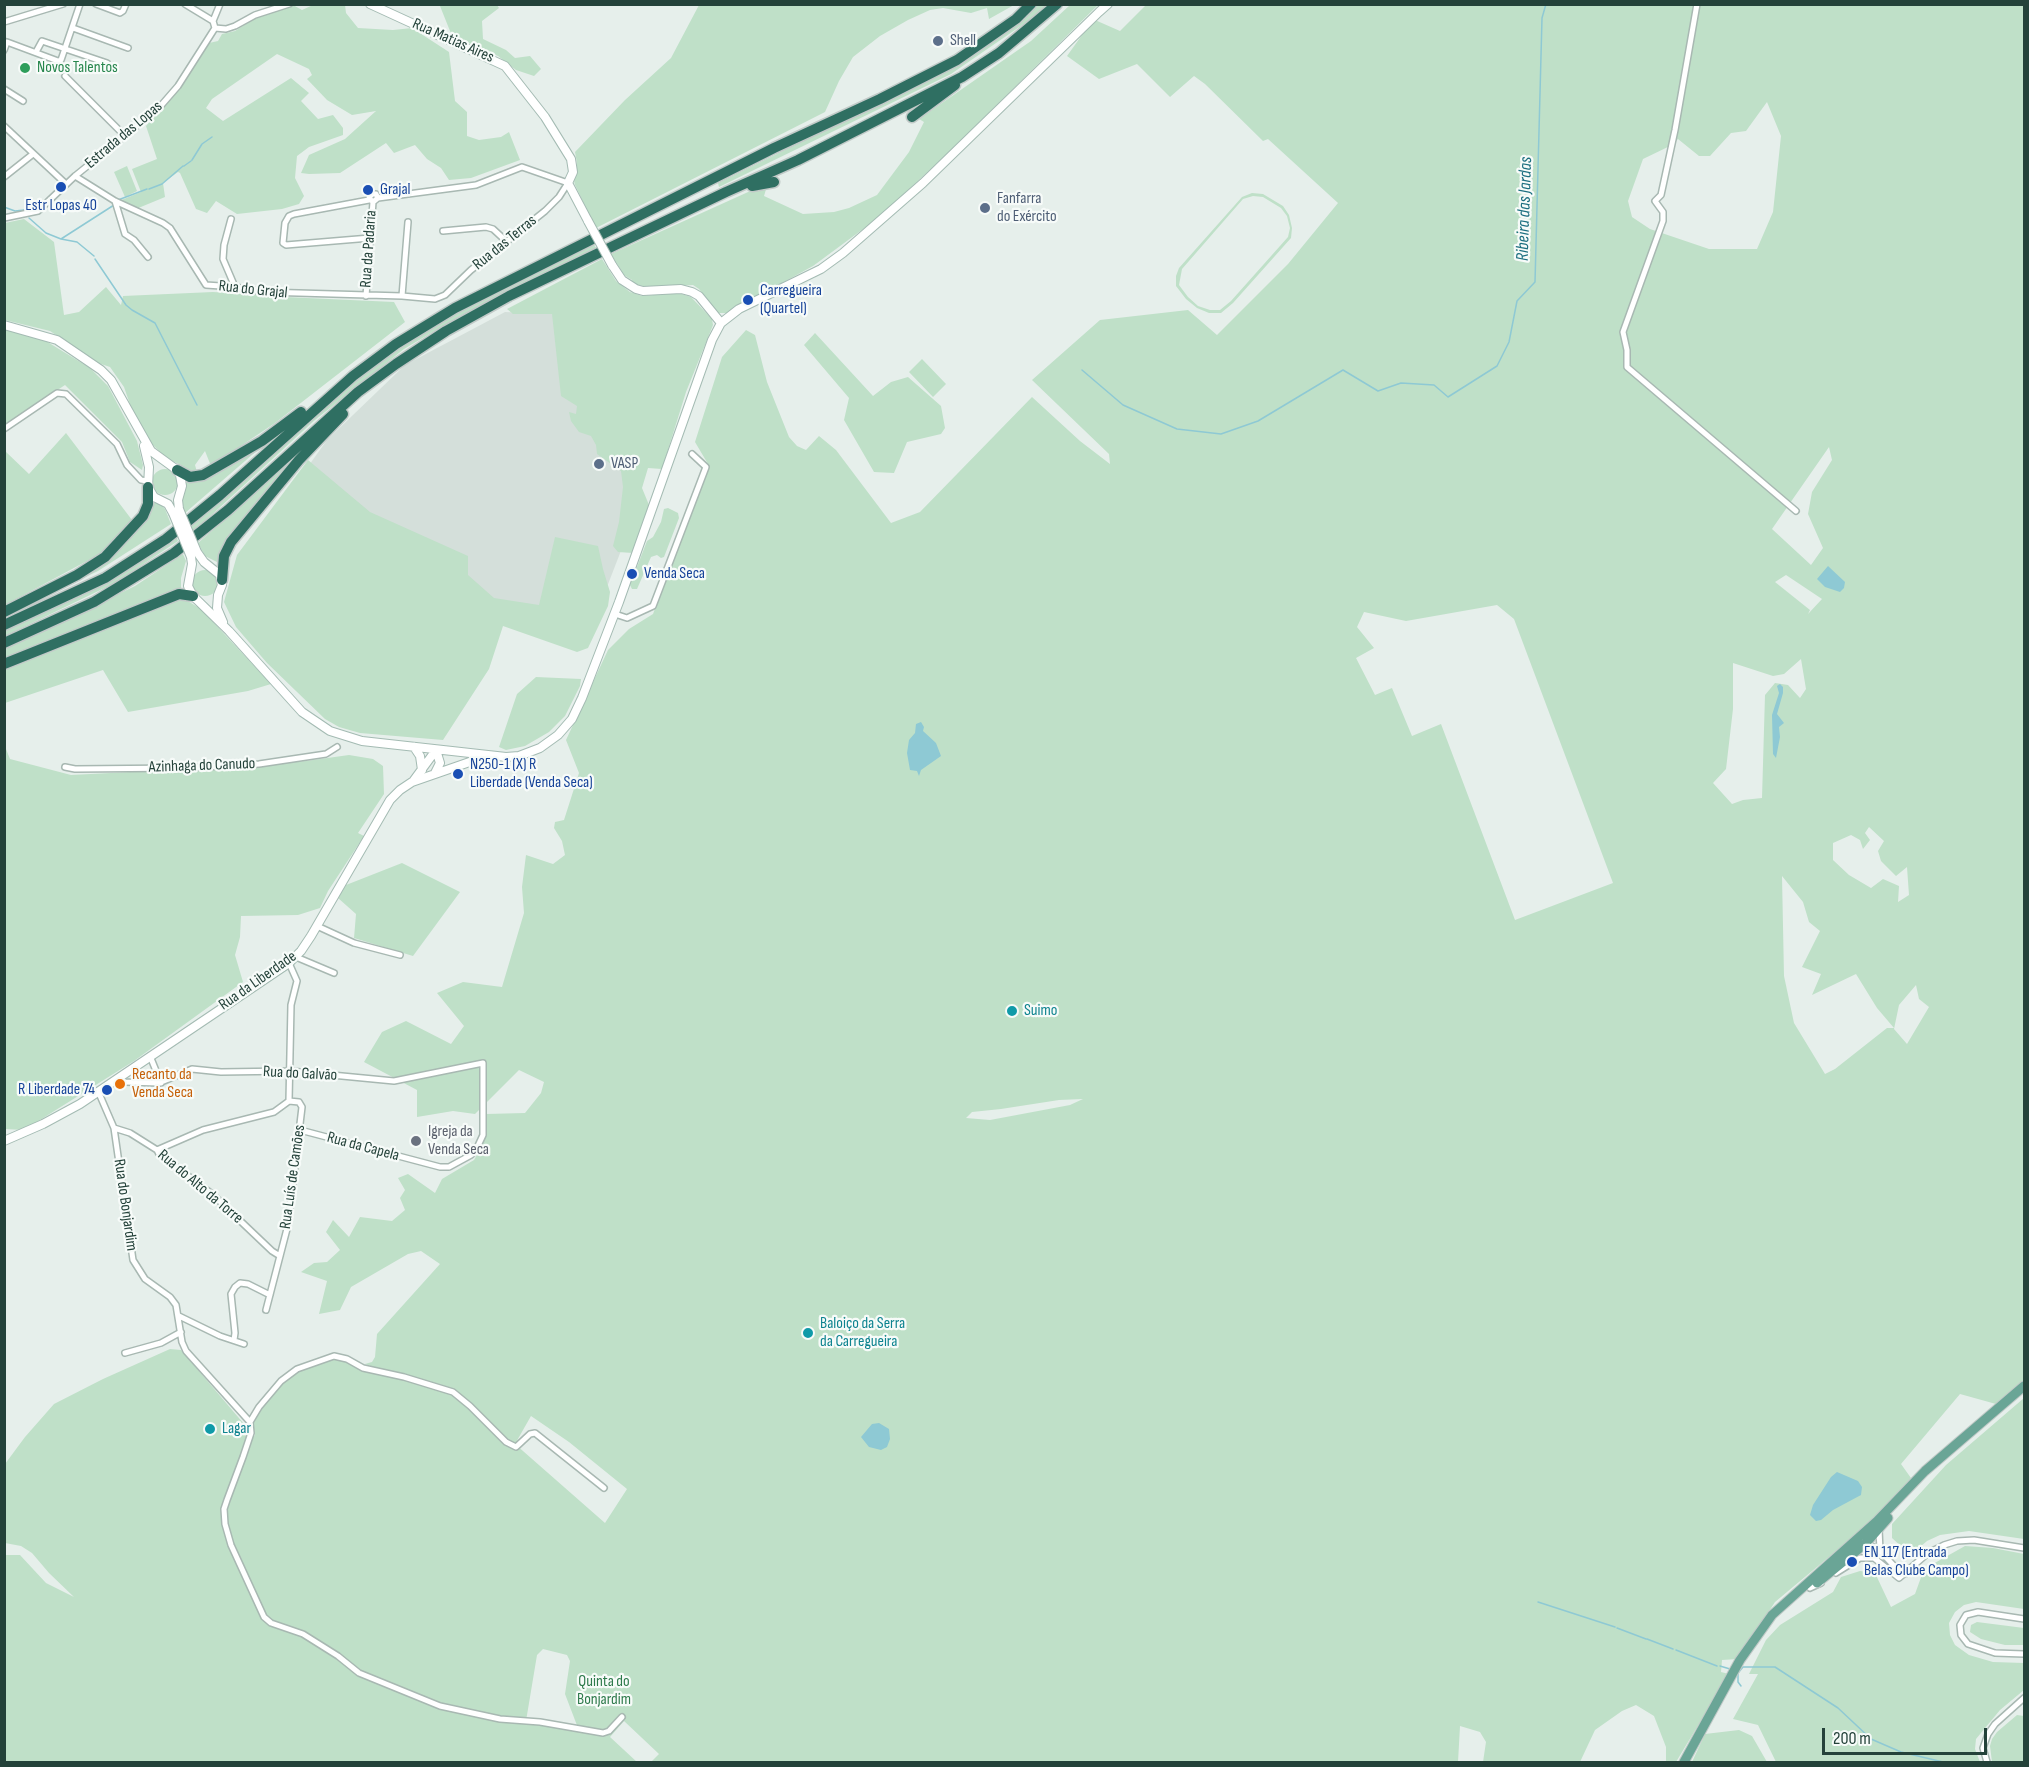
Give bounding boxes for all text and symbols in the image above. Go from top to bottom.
street label: Rua Matias Aires [409,15,497,67]
place label: Shell [950,31,976,51]
marker: Shell [931,34,945,48]
place label: Novos Talentos [37,58,118,78]
marker: Novos Talentos [18,61,32,75]
street label: Estrada das Lopas [81,97,167,173]
water label: Ribeira das Jardas [1512,156,1538,262]
marker: Estr Lopas 40 [54,180,68,194]
place label: Grajal [380,180,411,200]
marker: Grajal [361,183,375,197]
place label: Fanfarra do Exército [997,189,1057,227]
place label: Estr Lopas 40 [25,196,97,216]
marker: Fanfarra do Exército [978,201,992,215]
street label: Rua da Padaria [357,210,381,288]
street label: Rua das Terras [469,211,541,275]
street label: Rua do Grajal [218,277,288,303]
place label: Carregueira (Quartel) [760,281,822,319]
marker: Carregueira (Quartel) [741,293,755,307]
place label: VASP [611,454,638,474]
marker: VASP [592,457,606,471]
place label: Venda Seca [644,564,705,584]
marker: Venda Seca [625,567,639,581]
street label: Azinhaga do Canudo [148,755,256,777]
place label: N250-1 (X) R Liberdade (Venda Seca) [470,755,593,793]
marker: N250-1 (X) R Liberdade (Venda Seca) [451,767,465,781]
street label: Rua da Liberdade [215,947,301,1015]
place label: Suimo [1024,1001,1057,1021]
marker: Suimo [1005,1004,1019,1018]
street label: Rua do Galvão [262,1062,338,1086]
place label: Recanto da Venda Seca [132,1065,193,1103]
marker: Recanto da Venda Seca [113,1077,127,1091]
place label: R Liberdade 74 [18,1080,95,1100]
marker: R Liberdade 74 [100,1083,114,1097]
place label: Igreja da Venda Seca [428,1122,489,1160]
street label: Rua Luís de Camões [276,1124,310,1230]
street label: Rua da Capela [325,1128,401,1166]
marker: Igreja da Venda Seca [409,1134,423,1148]
street label: Rua do Alto da Torre [153,1146,247,1228]
street label: Rua do Bonjardim [109,1158,141,1252]
place label: Baloiço da Serra da Carregueira [820,1314,905,1352]
marker: Baloiço da Serra da Carregueira [801,1326,815,1340]
place label: Lagar [222,1419,251,1439]
marker: Lagar [203,1422,217,1436]
place label: EN 117 (Entrada Belas Clube Campo) [1864,1543,1969,1581]
marker: EN 117 (Entrada Belas Clube Campo) [1845,1555,1859,1569]
park label: Quinta do Bonjardim [577,1672,631,1710]
scale bar [1825,1716,1990,1754]
text: 200 m [1833,1728,1871,1749]

